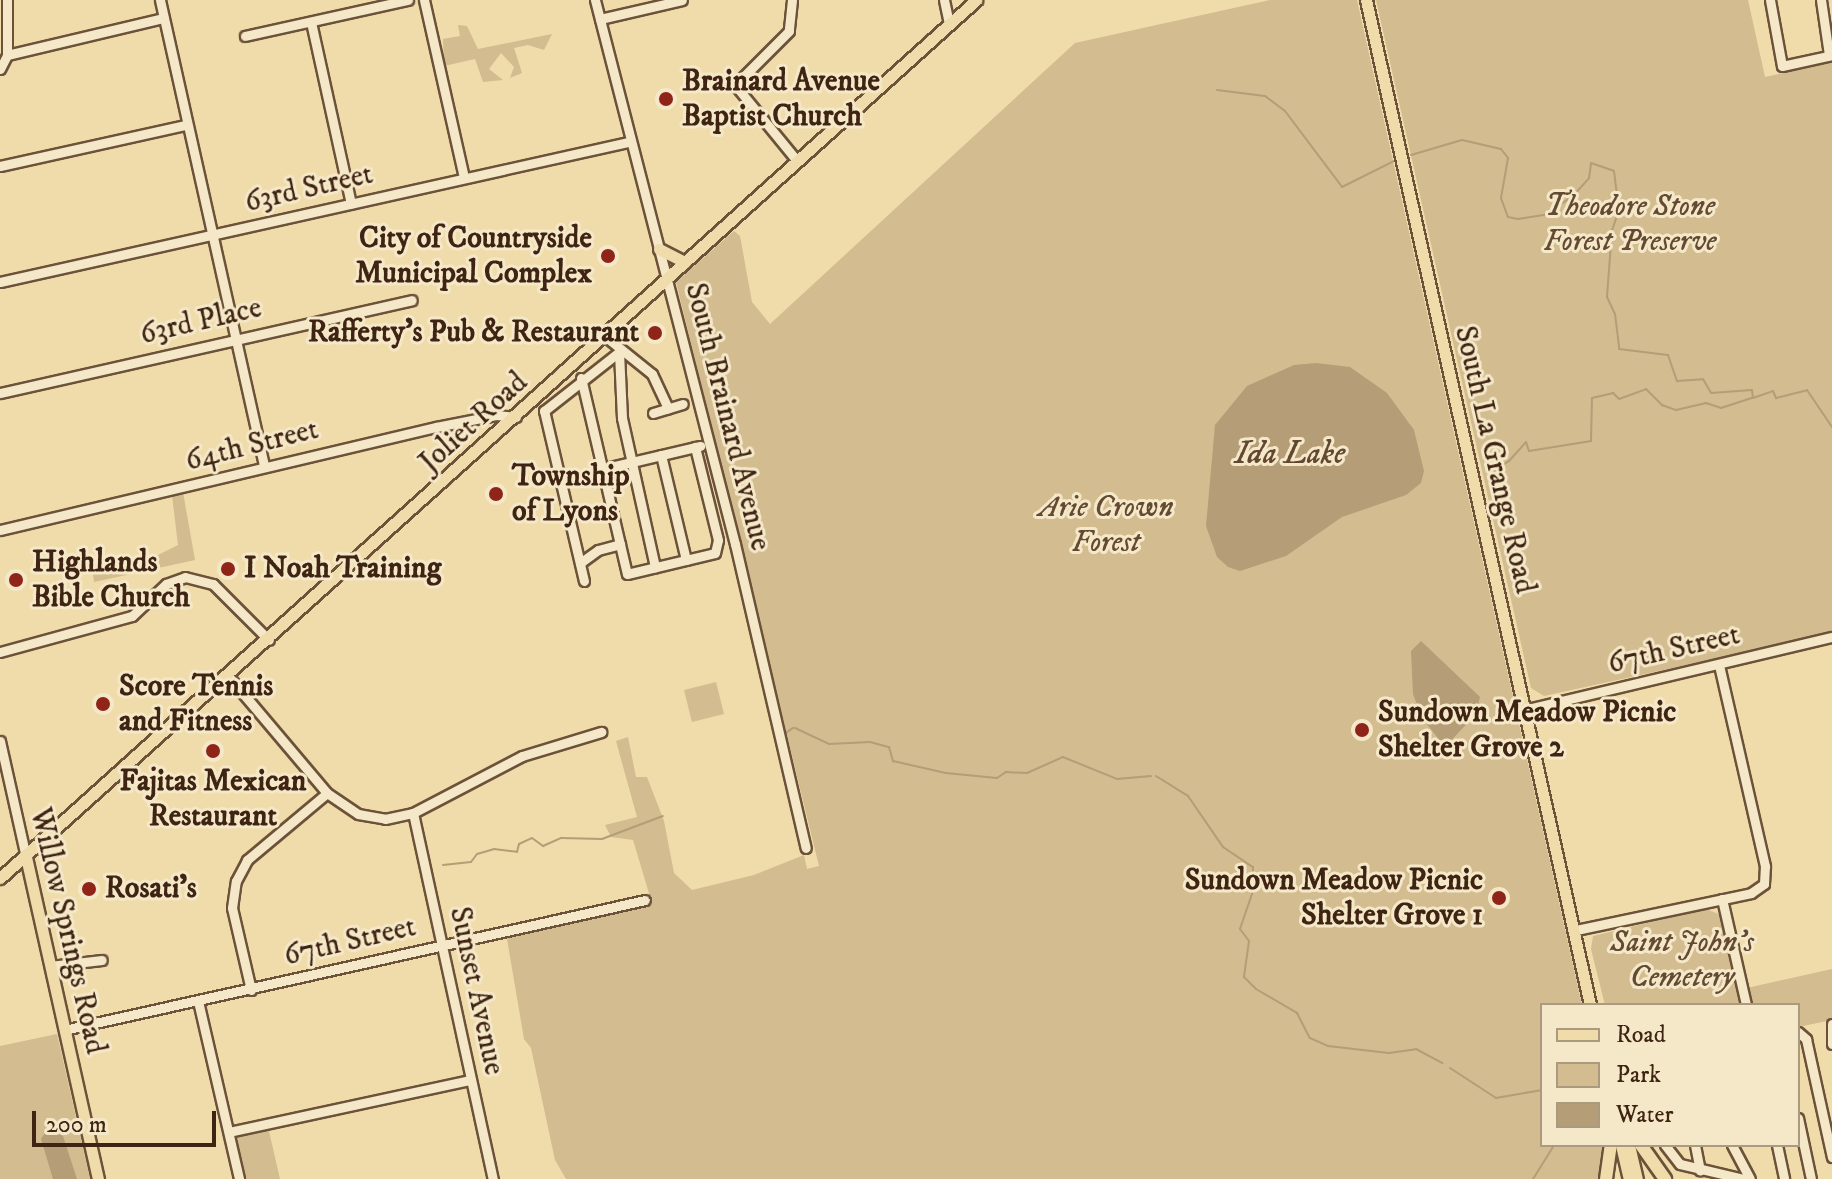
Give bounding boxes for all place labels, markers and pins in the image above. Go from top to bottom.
place label: Brainard Avenue Baptist Church [682,64,880,134]
marker: Brainard Avenue Baptist Church [657,90,675,108]
place label: City of Countryside Municipal Complex [355,221,592,292]
marker: City of Countryside Municipal Complex [599,247,617,265]
place label: Rafferty's Pub & Restaurant [308,315,639,351]
marker: Rafferty's Pub & Restaurant [646,324,664,342]
place label: Township of Lyons [512,459,629,530]
marker: Township of Lyons [487,485,505,503]
place label: Highlands Bible Church [32,545,190,616]
place label: I Noah Training [244,551,441,587]
marker: I Noah Training [219,560,237,578]
marker: Highlands Bible Church [7,571,25,589]
place label: Score Tennis and Fitness [119,669,273,740]
marker: Score Tennis and Fitness [94,695,112,713]
place label: Sundown Meadow Picnic Shelter Grove 2 [1378,695,1676,766]
marker: Sundown Meadow Picnic Shelter Grove 2 [1353,721,1371,739]
marker: Fajitas Mexican Restaurant [204,742,222,760]
place label: Fajitas Mexican Restaurant [119,764,307,834]
place label: Sundown Meadow Picnic Shelter Grove 1 [1185,863,1483,934]
place label: Rosati's [105,871,197,907]
marker: Rosati's [80,880,98,898]
marker: Sundown Meadow Picnic Shelter Grove 1 [1490,889,1508,907]

